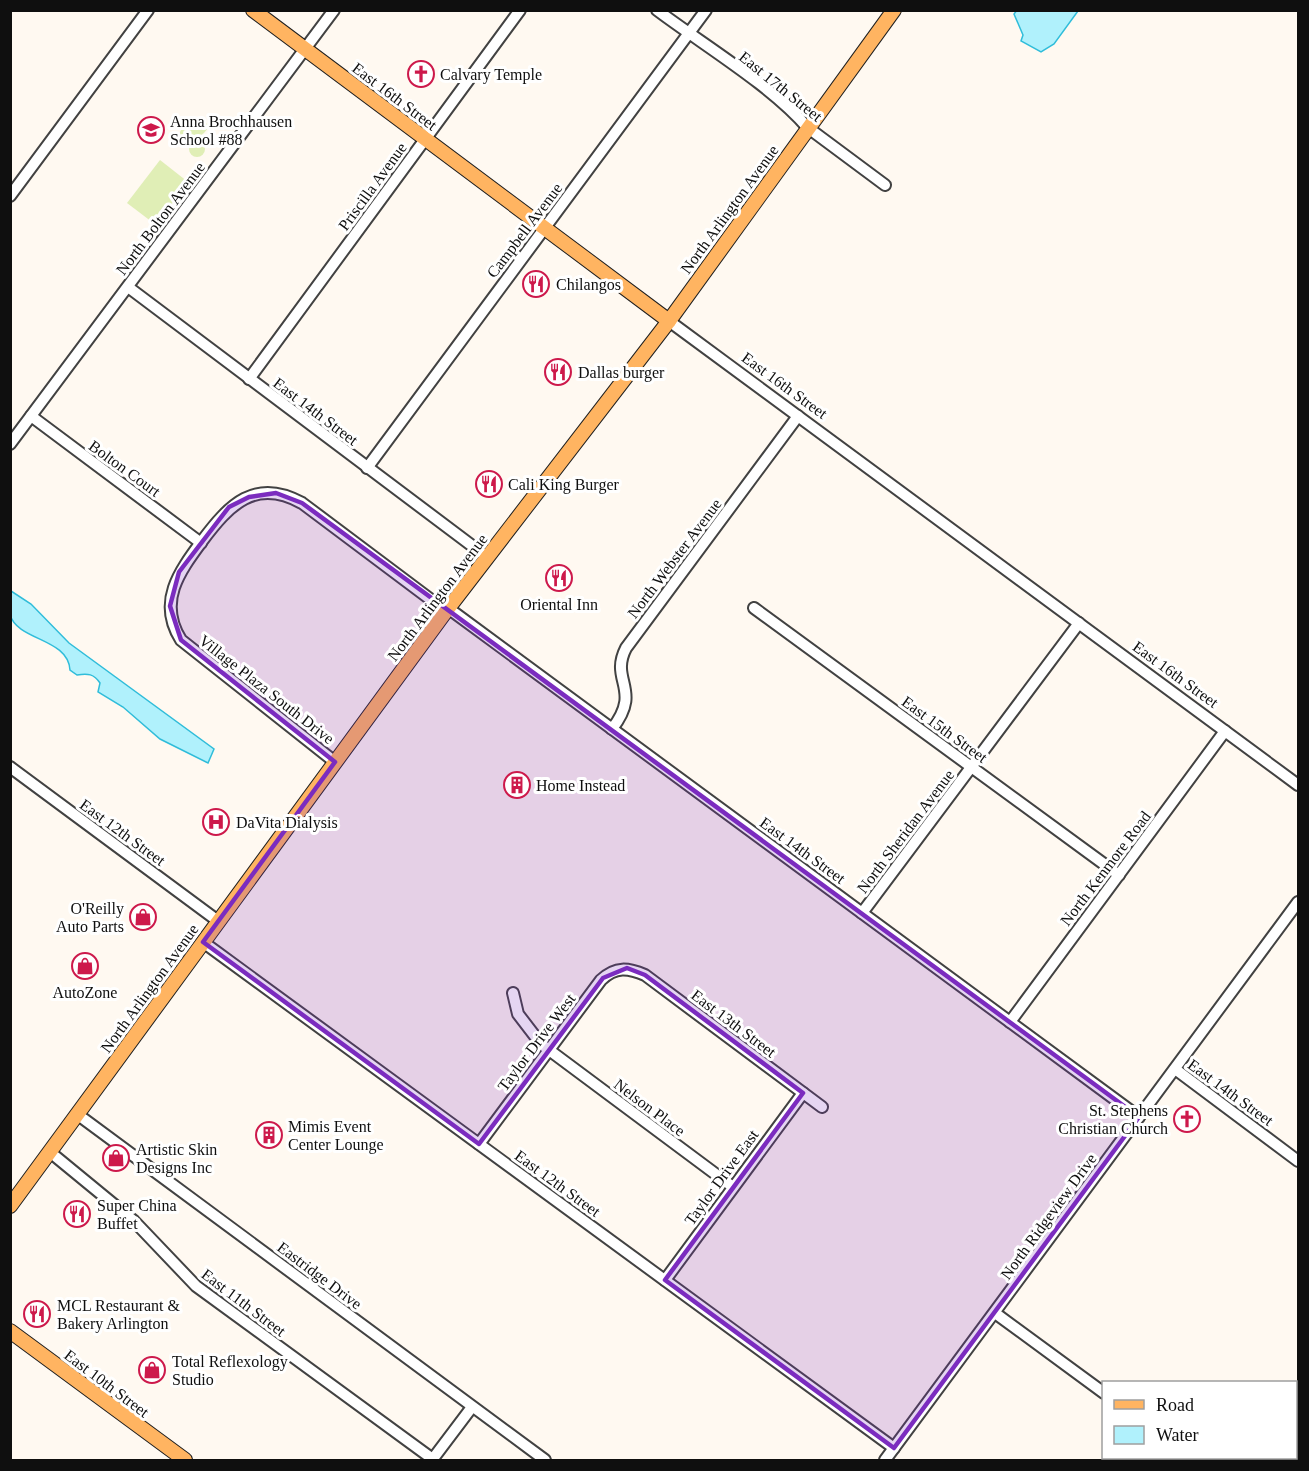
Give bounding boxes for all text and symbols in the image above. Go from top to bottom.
street label: East 17th Street [736,48,826,125]
street label: East 16th Street [349,59,441,134]
church icon: Calvary Temple [406,59,436,89]
place label: Calvary Temple [440,66,542,84]
place label: Anna Brochhausen School #88 [170,113,292,148]
school or university icon: Anna Brochhausen School #88 [136,115,166,145]
street label: Priscilla Avenue [335,139,410,233]
street label: North Arlington Avenue [677,142,782,277]
street label: North Bolton Avenue [113,159,208,278]
street label: Campbell Avenue [483,180,566,282]
restaurant icon: Chilangos [521,269,551,299]
place label: Chilangos [556,276,621,294]
street label: East 16th Street [739,349,831,422]
restaurant icon: Dallas burger [543,357,573,387]
place label: Dallas burger [578,364,665,382]
street label: East 14th Street [270,374,362,449]
street label: Bolton Court [86,437,164,500]
restaurant icon: Cali King Burger [474,469,504,499]
place label: Cali King Burger [508,476,619,494]
street label: North Webster Avenue [624,495,725,621]
street label: North Arlington Avenue [384,531,491,665]
restaurant icon: Oriental Inn [544,563,574,593]
place label: Oriental Inn [520,596,598,613]
street label: Village Plaza South Drive [195,631,338,748]
street label: East 16th Street [1130,638,1222,711]
street label: East 15th Street [899,693,991,766]
street label: North Sheridan Avenue [854,766,957,896]
building icon: Home Instead [502,770,532,800]
place label: Home Instead [536,777,625,794]
street label: East 12th Street [77,796,169,869]
hospital icon: DaVita Dialysis [201,807,231,837]
street label: North Kenmore Road [1057,808,1154,929]
place label: DaVita Dialysis [236,814,338,832]
street label: East 14th Street [757,814,849,887]
place label: O'Reilly Auto Parts [56,900,124,935]
shop icon: O'Reilly Auto Parts [128,902,158,932]
street label: North Arlington Avenue [97,921,202,1056]
shop icon: AutoZone [70,951,100,981]
place label: AutoZone [53,984,117,1001]
street label: East 13th Street [688,986,780,1061]
street label: Taylor Drive West [494,990,580,1095]
street label: East 14th Street [1185,1056,1277,1129]
street label: Nelson Place [611,1075,688,1139]
place label: St. Stephens Christian Church [1058,1102,1168,1137]
church icon: St. Stephens Christian Church [1172,1104,1202,1134]
place label: Mimis Event Center Lounge [288,1118,384,1154]
building icon: Mimis Event Center Lounge [254,1120,284,1150]
street label: Taylor Drive East [681,1126,763,1229]
place label: Artistic Skin Designs Inc [136,1141,217,1177]
shop icon: Artistic Skin Designs Inc [101,1143,131,1173]
street label: East 12th Street [512,1147,604,1220]
street label: North Ridgeview Drive [997,1150,1100,1283]
place label: Super China Buffet [97,1197,177,1232]
restaurant icon: Super China Buffet [62,1199,92,1229]
street label: Eastridge Drive [274,1238,365,1313]
street label: East 11th Street [198,1265,289,1340]
place label: MCL Restaurant & Bakery Arlington [57,1297,181,1333]
restaurant icon: MCL Restaurant & Bakery Arlington [22,1299,52,1329]
street label: East 10th Street [61,1346,153,1421]
place label: Total Reflexology Studio [172,1353,288,1388]
shop icon: Total Reflexology Studio [137,1355,167,1385]
legend [1102,1381,1297,1459]
text: Road [1156,1395,1194,1415]
text: Water [1156,1425,1199,1445]

